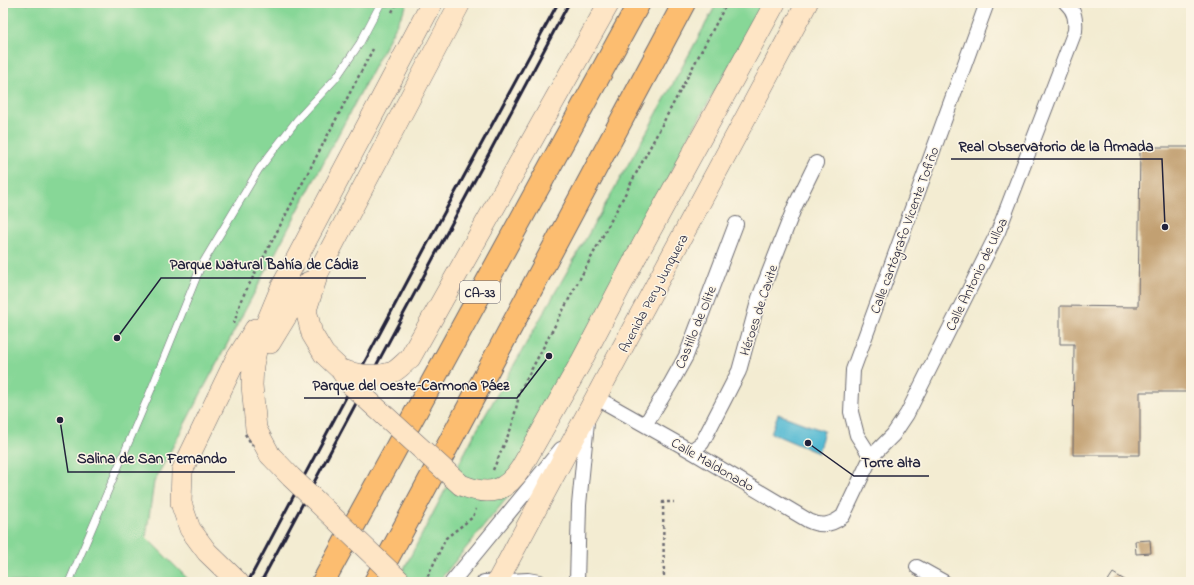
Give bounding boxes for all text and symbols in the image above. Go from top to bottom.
callout: Real Observatorio de la Armada [951,132,1162,159]
text: Real Observatorio de la Armada [957,136,1154,158]
street label: Calle cartógrafo Vicente Tofiño [865,144,946,317]
street label: Calle Antonio de Ulloa [941,215,1014,335]
street label: Avenida Pery Junquera [614,231,695,357]
callout: Parque Natural Bahía de Cádiz [161,251,366,278]
text: Parque Natural Bahía de Cádiz [170,254,359,276]
street label: Héroes de Cavite [735,261,784,359]
road number: CA-33 [460,281,500,303]
street label: Castillo de Olite [670,282,723,372]
callout: Parque del Oeste-Carmona Páez [304,371,517,398]
text: Parque del Oeste-Carmona Páez [313,375,510,397]
street label: Calle Maldonado [667,433,758,498]
callout: Salina de San Fernando [68,445,235,472]
text: Salina de San Fernando [77,448,227,470]
callout: Torre alta [854,449,929,476]
text: Torre alta [861,452,921,474]

